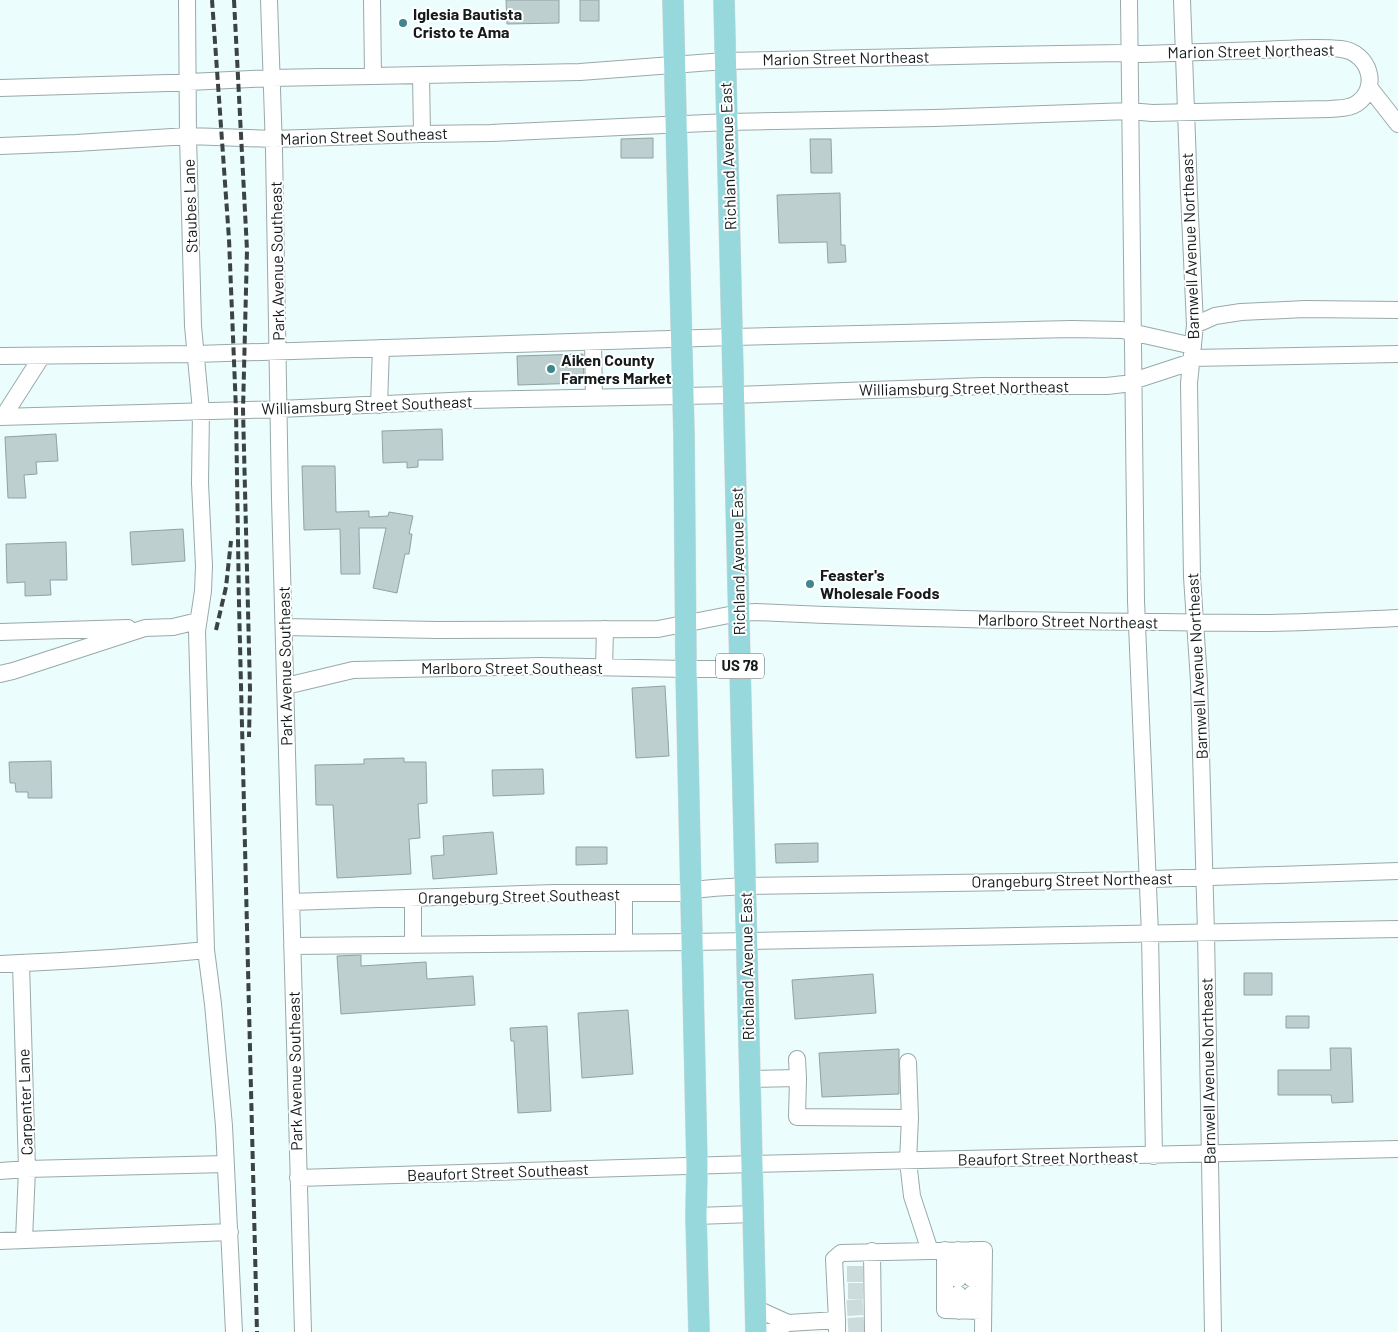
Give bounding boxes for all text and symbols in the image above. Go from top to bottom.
place label: Iglesia Bautista Cristo te Ama [413,4,522,41]
marker: Iglesia Bautista Cristo te Ama [397,17,409,29]
street label: Marion Street Northeast [1167,40,1335,61]
street label: Marion Street Northeast [762,47,930,68]
street label: Richland Avenue East [715,81,740,231]
street label: Marion Street Southeast [280,123,448,148]
street label: Barnwell Avenue Northeast [1177,152,1202,340]
street label: Staubes Lane [178,159,201,253]
street label: Park Avenue Southeast [266,181,287,341]
place label: Aiken County Farmers Market [561,350,671,387]
marker: Aiken County Farmers Market [545,363,557,375]
street label: Williamsburg Street Northeast [859,376,1069,399]
street label: Williamsburg Street Southeast [261,391,473,418]
street label: Richland Avenue East [727,487,748,635]
place label: Feaster's Wholesale Foods [820,565,939,602]
street label: Barnwell Avenue Northeast [1182,572,1211,760]
marker: Feaster's Wholesale Foods [804,578,816,590]
street label: Park Avenue Southeast [274,586,295,746]
street label: Marlboro Street Northeast [977,609,1159,632]
road number: US 78 [716,654,764,678]
street label: Marlboro Street Southeast [421,658,603,677]
street label: Orangeburg Street Northeast [971,868,1173,891]
street label: Orangeburg Street Southeast [418,884,620,907]
street label: Richland Avenue East [736,892,757,1040]
street label: Barnwell Avenue Northeast [1196,977,1219,1165]
street label: Park Avenue Southeast [284,991,305,1151]
street label: Carpenter Lane [13,1048,36,1156]
street label: Beaufort Street Northeast [957,1146,1139,1169]
street label: Beaufort Street Southeast [407,1159,589,1184]

